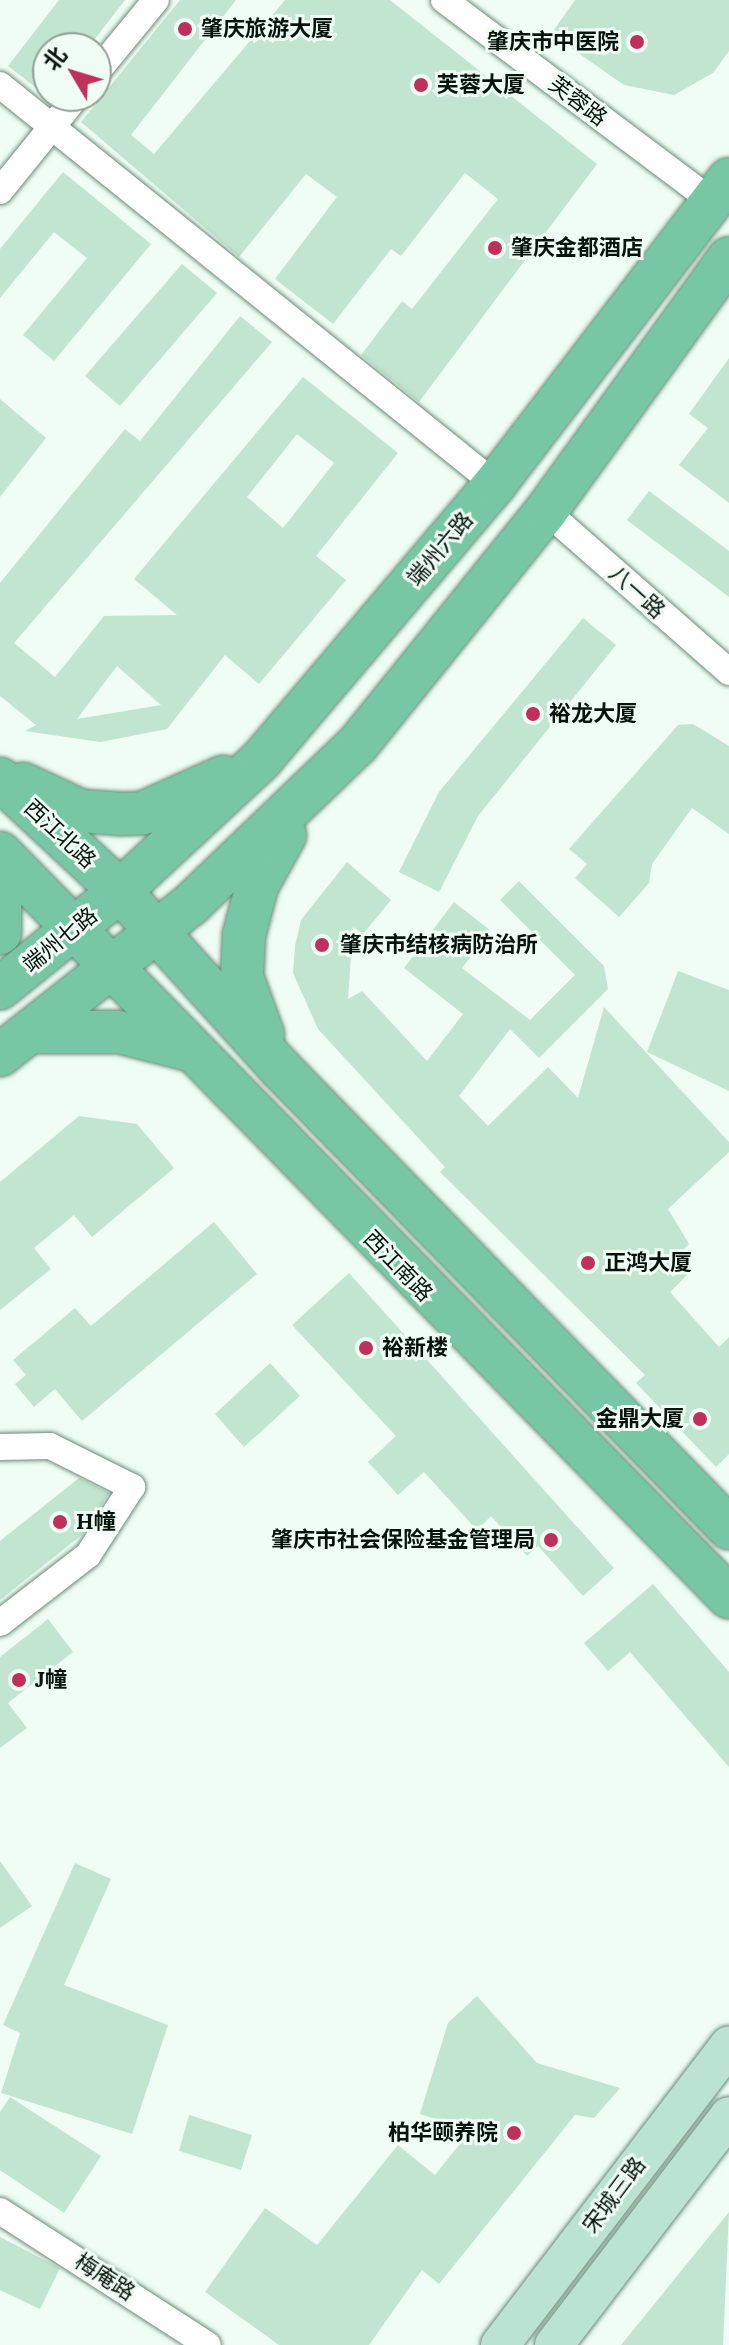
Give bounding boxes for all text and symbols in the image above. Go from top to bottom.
place label: 肇庆旅游大厦 [201,16,333,42]
marker: 肇庆旅游大厦 [176,20,194,38]
place label: 肇庆市中医院 [487,29,619,55]
marker: 肇庆市中医院 [626,31,648,53]
north arrow [32,32,112,112]
text: 北 [37,41,72,76]
street label: 芙蓉路 [544,71,612,131]
place label: 芙蓉大厦 [437,72,525,98]
marker: 芙蓉大厦 [412,76,430,94]
place label: 肇庆金都酒店 [511,235,643,261]
marker: 肇庆金都酒店 [486,239,504,257]
street label: 端州六路 [402,507,478,591]
street label: 八一路 [604,560,670,624]
place label: 裕龙大厦 [549,701,637,727]
marker: 裕龙大厦 [524,705,542,723]
street label: 西江北路 [19,794,101,874]
street label: 端州七路 [17,902,103,978]
place label: 肇庆市结核病防治所 [340,932,538,958]
marker: 肇庆市结核病防治所 [311,934,333,956]
street label: 西江南路 [358,1225,438,1307]
place label: 正鸿大厦 [604,1250,692,1276]
marker: 正鸿大厦 [579,1254,597,1272]
place label: 裕新楼 [382,1335,448,1361]
marker: 裕新楼 [357,1339,375,1357]
place label: 金鼎大厦 [596,1406,684,1432]
marker: 金鼎大厦 [691,1410,709,1428]
place label: H幢 [76,1509,116,1535]
marker: H幢 [51,1513,69,1531]
place label: 肇庆市社会保险基金管理局 [271,1527,535,1553]
marker: 肇庆市社会保险基金管理局 [542,1531,560,1549]
place label: J幢 [35,1667,67,1693]
marker: J幢 [10,1671,28,1689]
place label: 柏华颐养院 [388,2120,498,2146]
marker: 柏华颐养院 [505,2124,523,2142]
street label: 宋城三路 [577,2152,651,2238]
street label: 梅庵路 [70,2248,140,2306]

